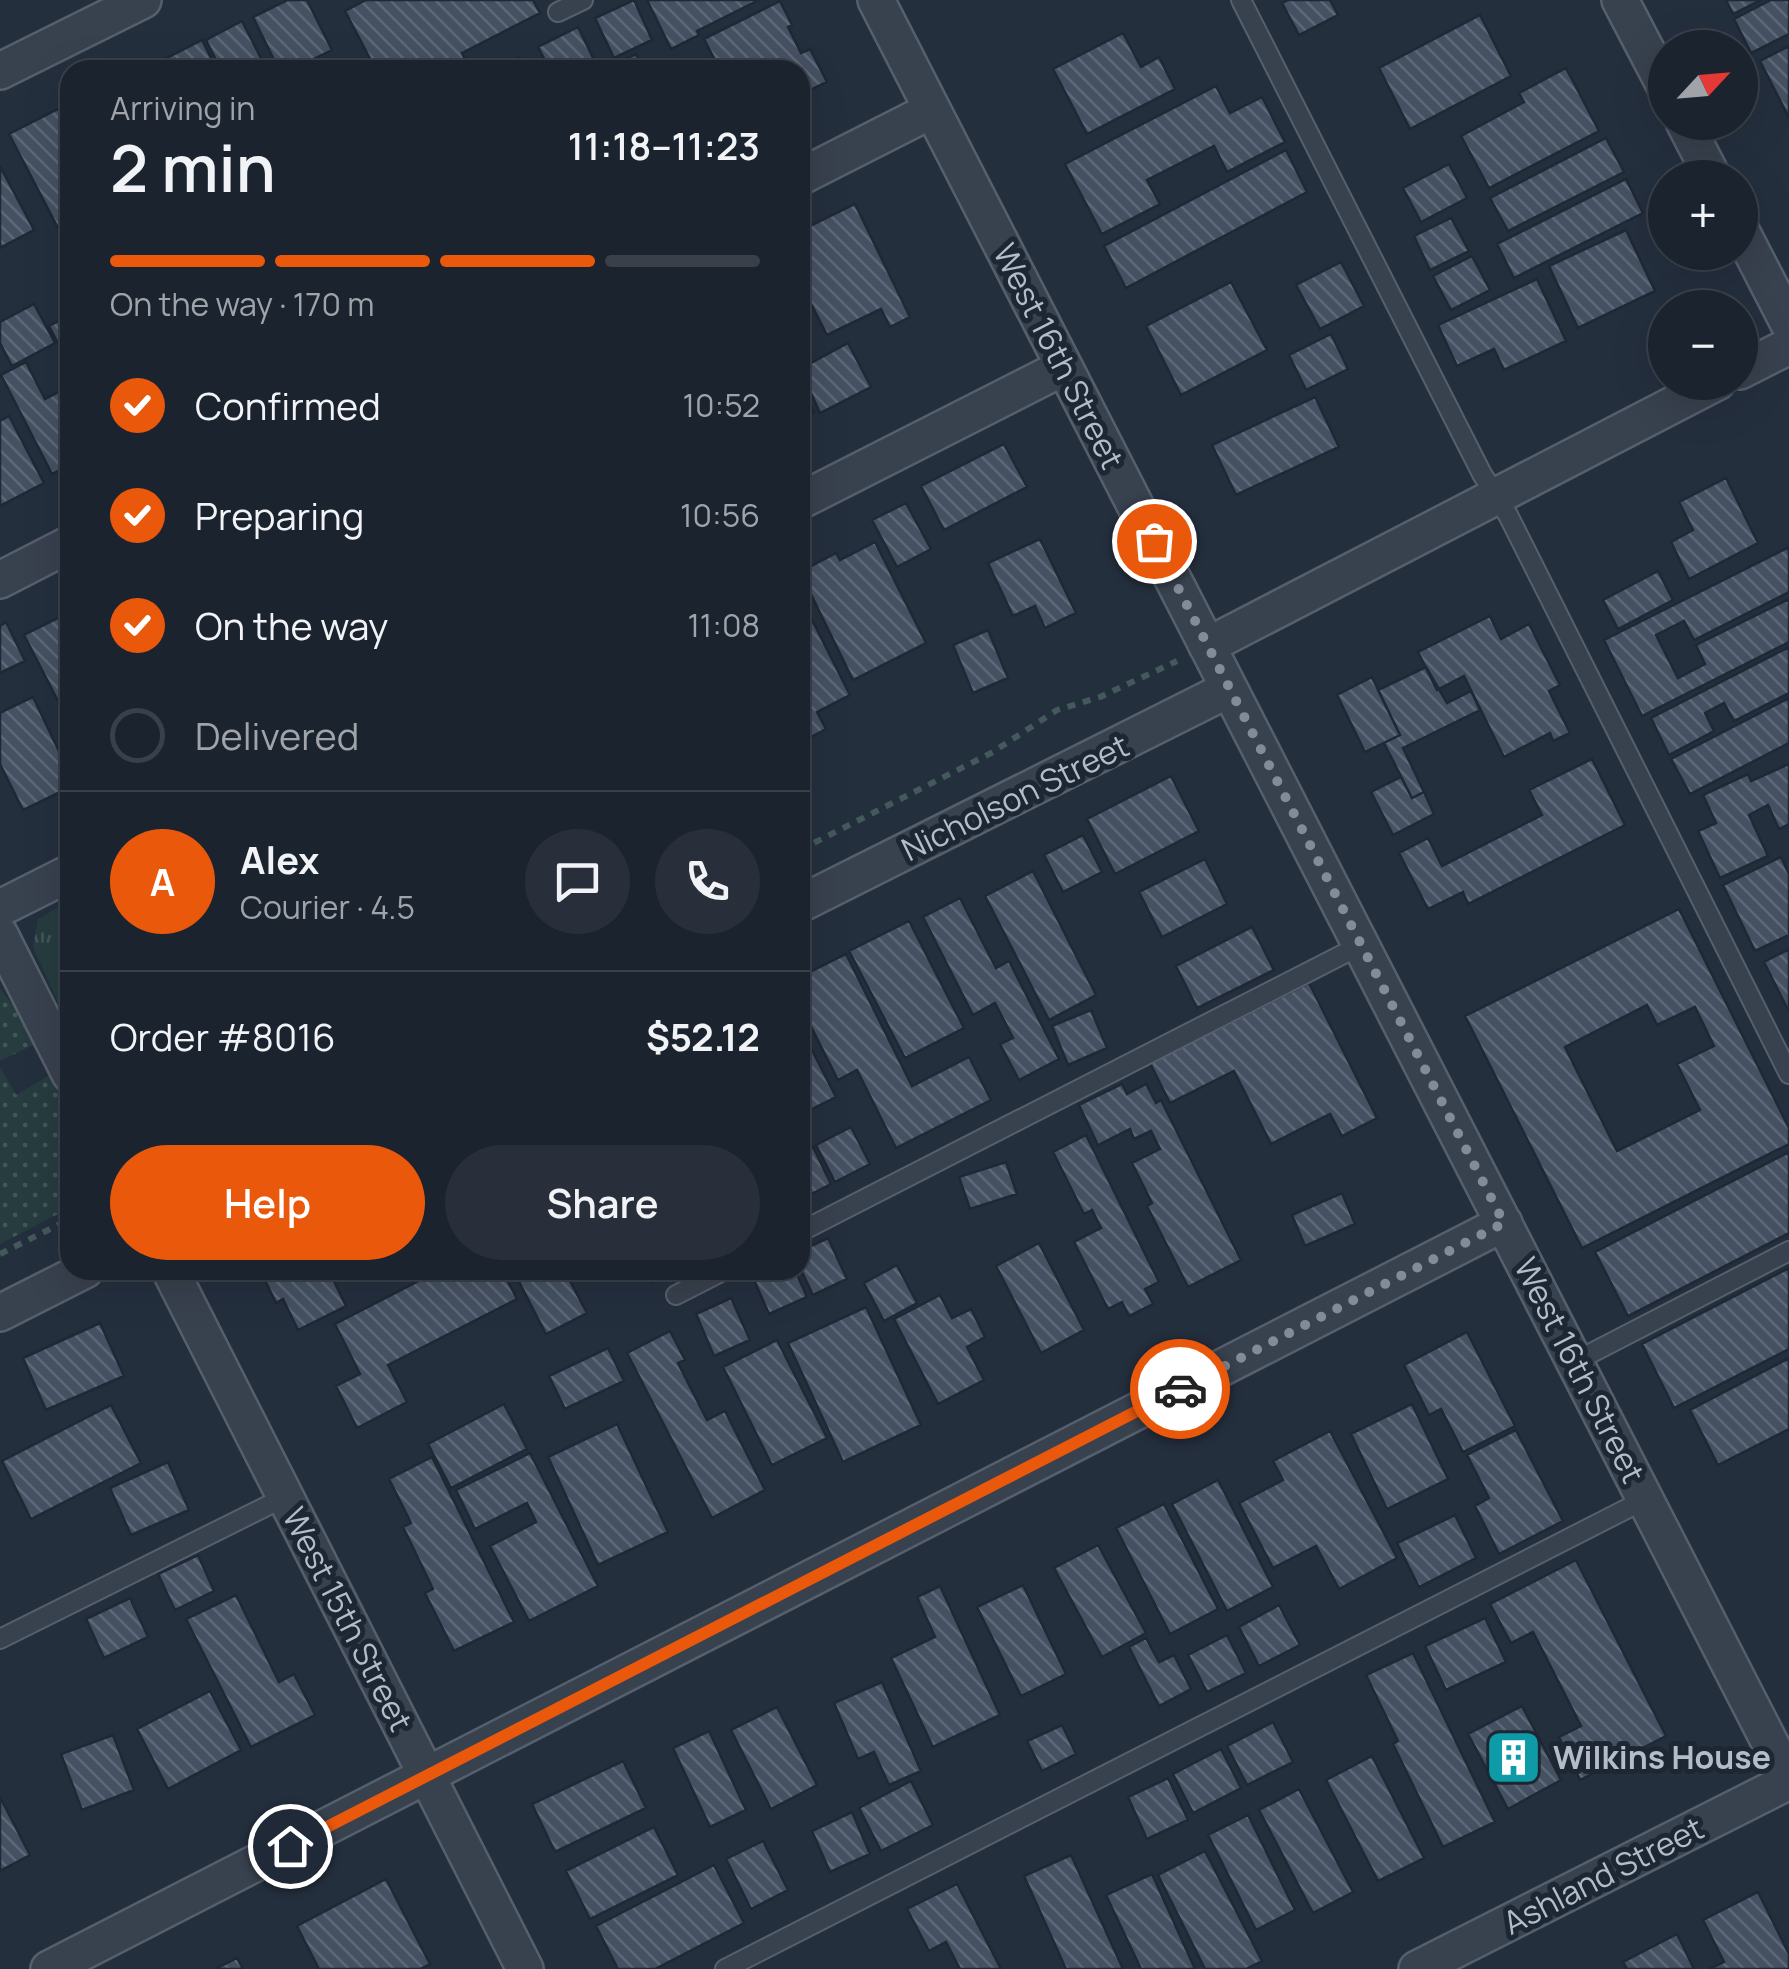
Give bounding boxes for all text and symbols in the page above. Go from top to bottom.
north arrow [1648,30,1758,140]
map controls [1648,30,1758,400]
text: Arriving in [110,86,255,130]
text: 11:18–11:23 [568,119,760,171]
text: 2 min [110,123,276,212]
button: + [1648,160,1758,270]
street label: West 16th Street [983,236,1135,476]
text: On the way · 170 m [110,282,374,326]
button: − [1648,290,1758,400]
icon: check [110,378,165,433]
text: Confirmed [195,379,381,431]
text: 10:52 [683,383,760,427]
icon: check [110,488,165,543]
text: Preparing [195,489,364,541]
text: 10:56 [680,493,760,537]
pin [1112,499,1197,584]
icon: bag [1127,514,1182,569]
icon: check [110,598,165,653]
text: On the way [195,599,388,651]
text: 11:08 [687,603,760,647]
text: Delivered [195,709,359,761]
street label: Nicholson Street [894,723,1136,871]
button: chat [525,829,630,934]
button: phone [655,829,760,934]
text: Alex [240,833,319,885]
text: A [150,855,175,907]
text: Courier · 4.5 [240,885,415,929]
text: Order #8016 [110,1010,335,1062]
text: $52.12 [646,1010,760,1062]
button: Help [110,1145,425,1260]
button: Share [445,1145,760,1260]
street label: West 16th Street [1504,1250,1656,1490]
courier [1130,1339,1230,1439]
icon: car [1153,1362,1208,1417]
street label: West 15th Street [273,1499,423,1739]
building icon: Wilkins House [1484,1727,1544,1787]
place label: Wilkins House [1553,1735,1771,1779]
pin [248,1804,333,1889]
street label: Ashland Street [1495,1806,1711,1944]
icon: home [263,1819,318,1874]

